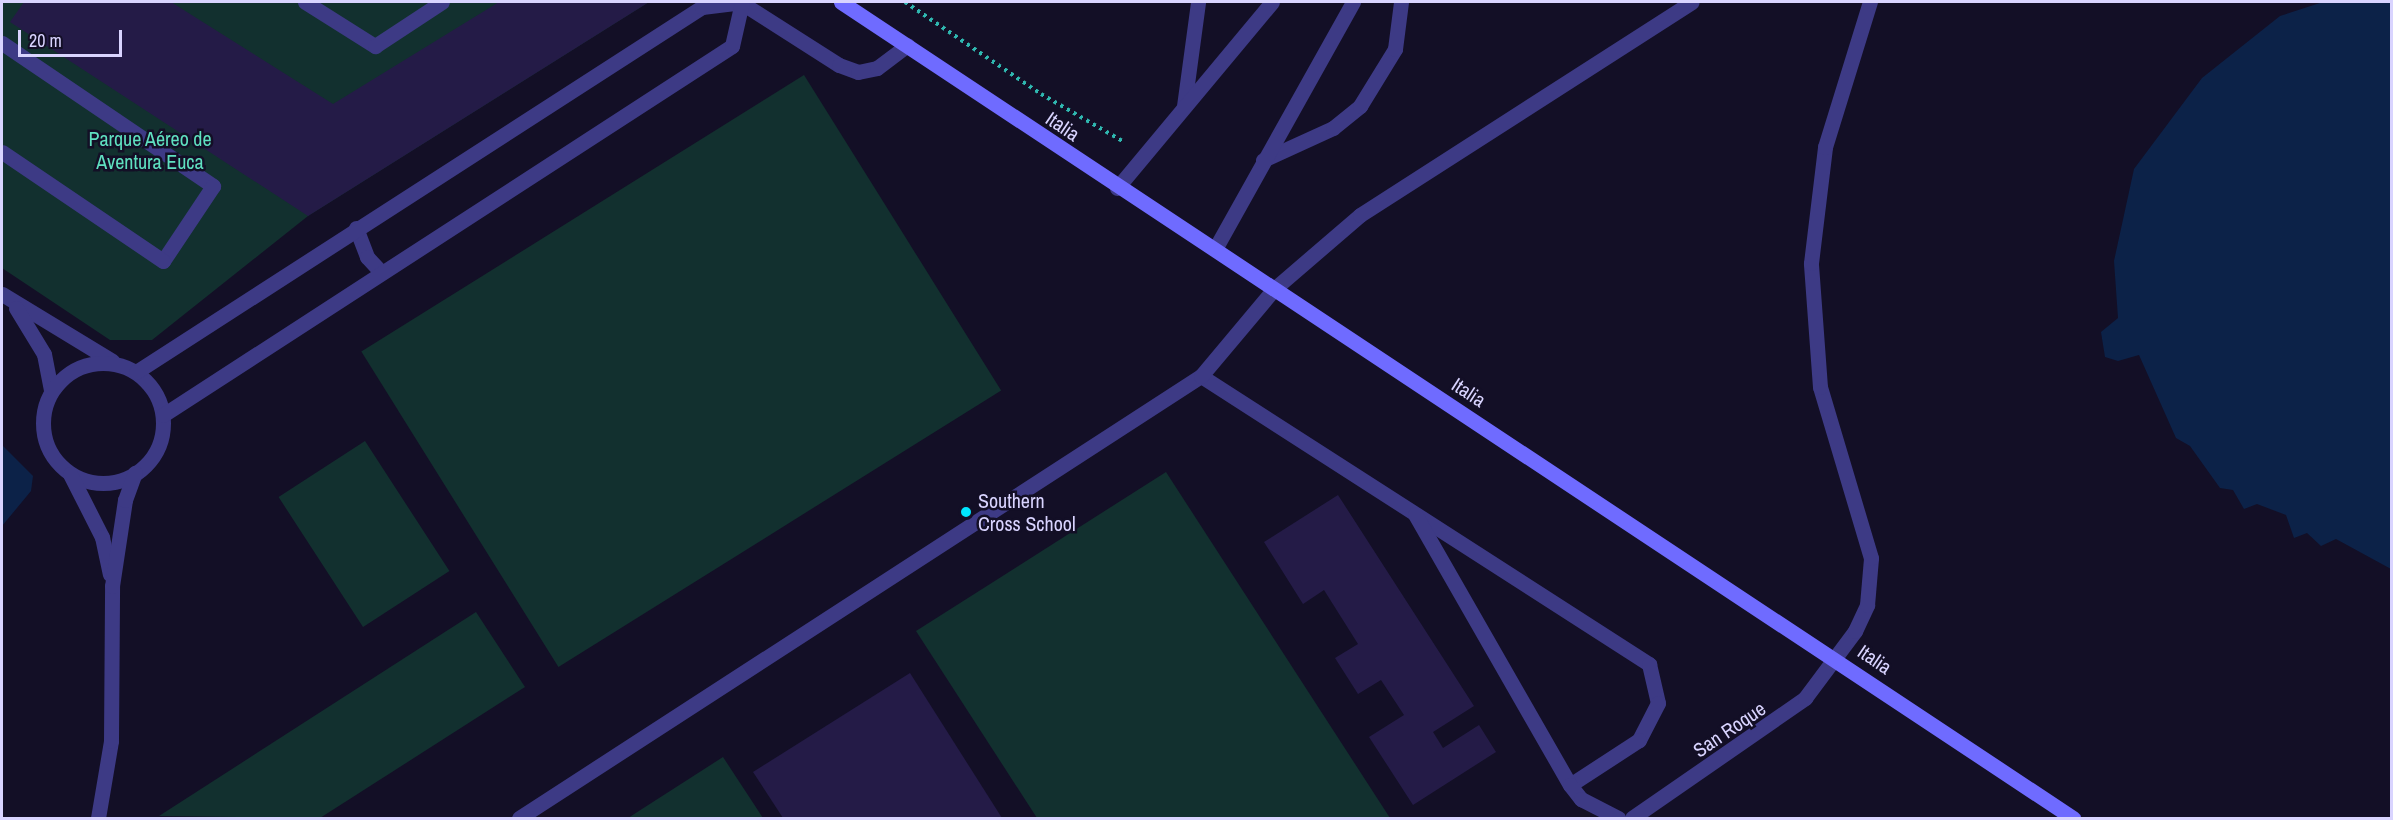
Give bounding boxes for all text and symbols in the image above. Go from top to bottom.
scale bar [21,18,124,56]
text: 20 m [29,28,62,53]
street label: Italia [1042,106,1084,146]
park label: Parque Aéreo de Aventura Euca [88,127,212,174]
street label: Italia [1448,372,1490,412]
place label: Southern Cross School [978,488,1076,535]
marker: Southern Cross School [959,505,973,519]
street label: Italia [1854,639,1896,679]
street label: San Roque [1688,696,1770,762]

